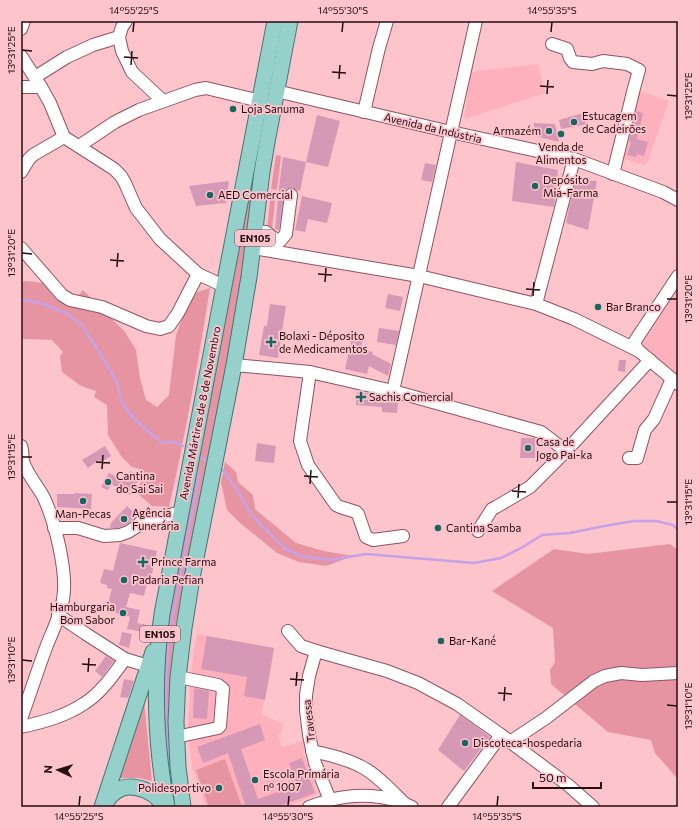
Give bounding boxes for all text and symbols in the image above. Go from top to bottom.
text: 14°55'25"S [109,4,159,16]
text: 14°55'30"S [318,4,368,16]
text: 14°55'35"S [527,4,577,16]
text: 13°31'25"E [5,26,17,74]
text: 13°31'25"E [682,72,694,120]
place label: Loja Sanuma [241,102,305,115]
marker: Loja Sanuma [228,104,238,114]
place label: Estucagem de Cadeirões [582,109,646,135]
street label: Avenida da Indústria [383,110,483,145]
marker: Estucagem de Cadeirões [569,117,579,127]
place label: Armazém [493,124,541,137]
marker: Armazém [544,126,554,136]
marker: Venda de Alimentos [556,129,566,139]
place label: Venda de Alimentos [536,140,586,166]
place label: Depósito Mia-Farma [543,173,598,199]
marker: Depósito Mia-Farma [530,181,540,191]
place label: AED Comercial [218,188,293,201]
marker: AED Comercial [205,190,215,200]
text: 13°31'20"E [5,229,17,277]
road number: EN105 [235,230,275,246]
text: 13°31'20"E [682,275,694,323]
place label: Bar Branco [606,300,661,313]
marker: Bar Branco [593,302,603,312]
street label: Avenida Mártires de 8 de Novembro [176,324,223,501]
place label: Bolaxi - Déposito de Medicamentos [279,329,368,355]
marker: Bolaxi - Déposito de Medicamentos [266,337,276,347]
place label: Sachis Comercial [369,390,453,403]
marker: Sachis Comercial [356,392,366,402]
text: 13°31'15"E [5,434,17,480]
place label: Casa de Jogo Pai-ka [536,435,592,462]
marker: Casa de Jogo Pai-ka [523,443,533,453]
place label: Cantina do Sai Sai [116,469,163,495]
marker: Cantina do Sai Sai [103,477,113,487]
text: 13°31'15"E [682,479,694,525]
marker: Man-Pecas [78,496,88,506]
place label: Agência Funerária [132,506,179,532]
place label: Man-Pecas [55,507,111,520]
marker: Agência Funerária [119,514,129,524]
place label: Cantina Samba [446,521,521,534]
marker: Cantina Samba [433,523,443,533]
place label: Prince Farma [151,555,216,568]
marker: Prince Farma [138,557,148,567]
place label: Padaria Pefian [132,573,204,586]
marker: Padaria Pefian [119,575,129,585]
place label: Hamburgaria Bom Sabor [50,600,116,626]
marker: Hamburgaria Bom Sabor [118,608,128,618]
road number: EN105 [140,626,180,642]
place label: Bar-Kané [449,634,496,647]
text: 13°31'10"E [5,636,17,684]
marker: Bar-Kané [436,636,446,646]
text: 13°31'10"E [682,682,694,730]
street label: Travessa [300,699,317,743]
place label: Discoteca-hospedaria [473,736,582,749]
marker: Discoteca-hospedaria [460,738,470,748]
north arrow [38,750,78,790]
scale bar [533,764,601,790]
text: N [41,765,54,774]
place label: Escola Primária nº 1007 [263,767,340,793]
text: 50 m [539,770,567,784]
marker: Escola Primária nº 1007 [250,775,260,785]
place label: Polidesportivo [138,781,211,794]
marker: Polidesportivo [214,783,224,793]
text: 14°55'25"S [54,810,104,822]
text: 14°55'30"S [263,810,313,822]
text: 14°55'35"S [472,810,522,822]

